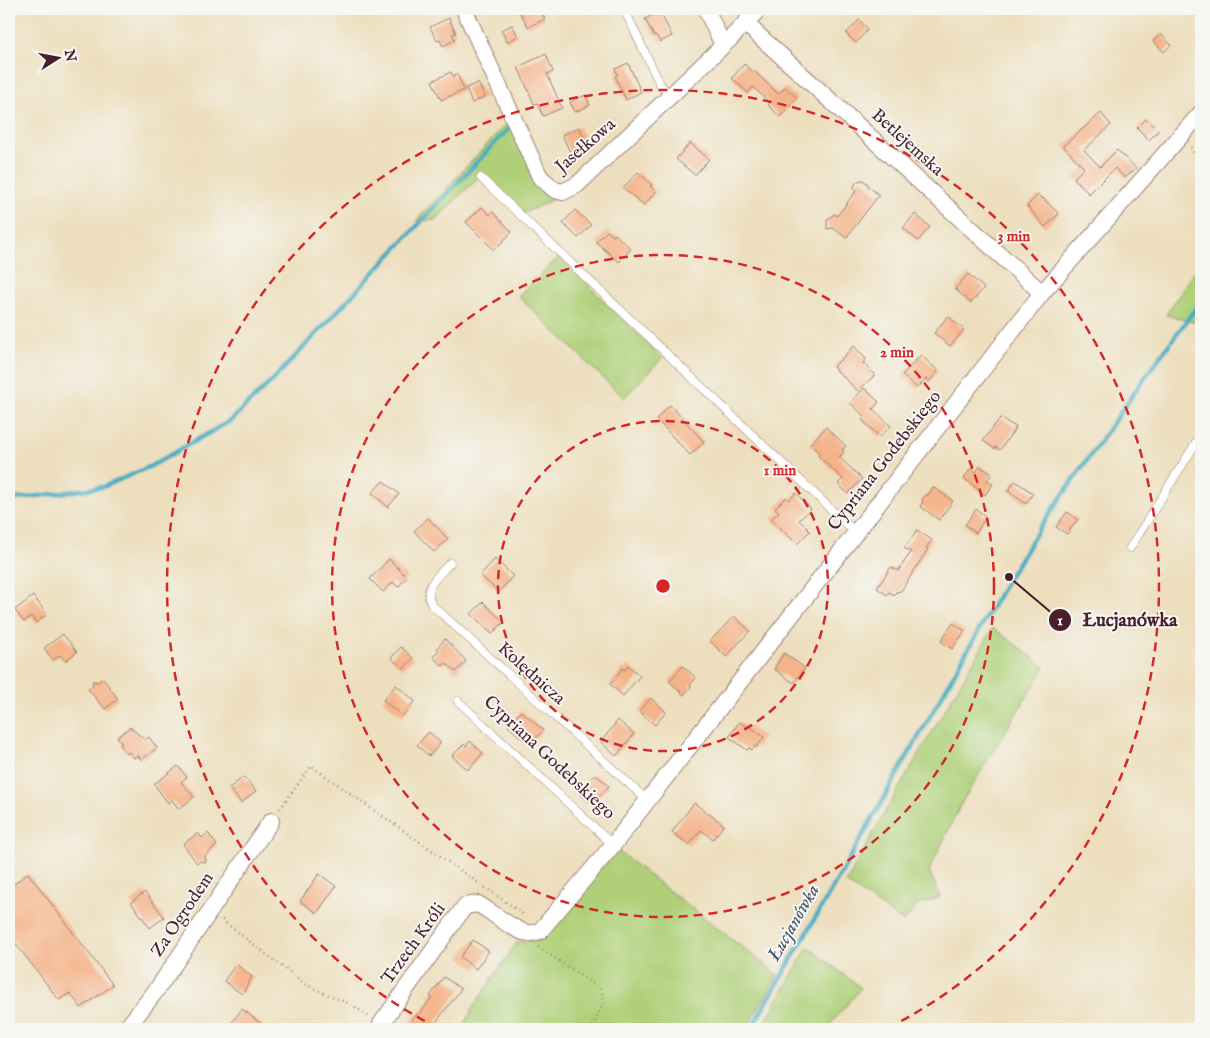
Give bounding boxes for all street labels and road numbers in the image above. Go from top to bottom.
street label: Betlejemska [866,104,948,182]
street label: Jasełkowa [549,113,621,180]
street label: Cypriana Godebskiego [823,386,947,536]
street label: Kolędnicza [492,638,570,711]
street label: Cypriana Godebskiego [478,691,620,825]
street label: Za Ogrodem [146,868,220,962]
street label: Trzech Króli [377,899,451,989]

